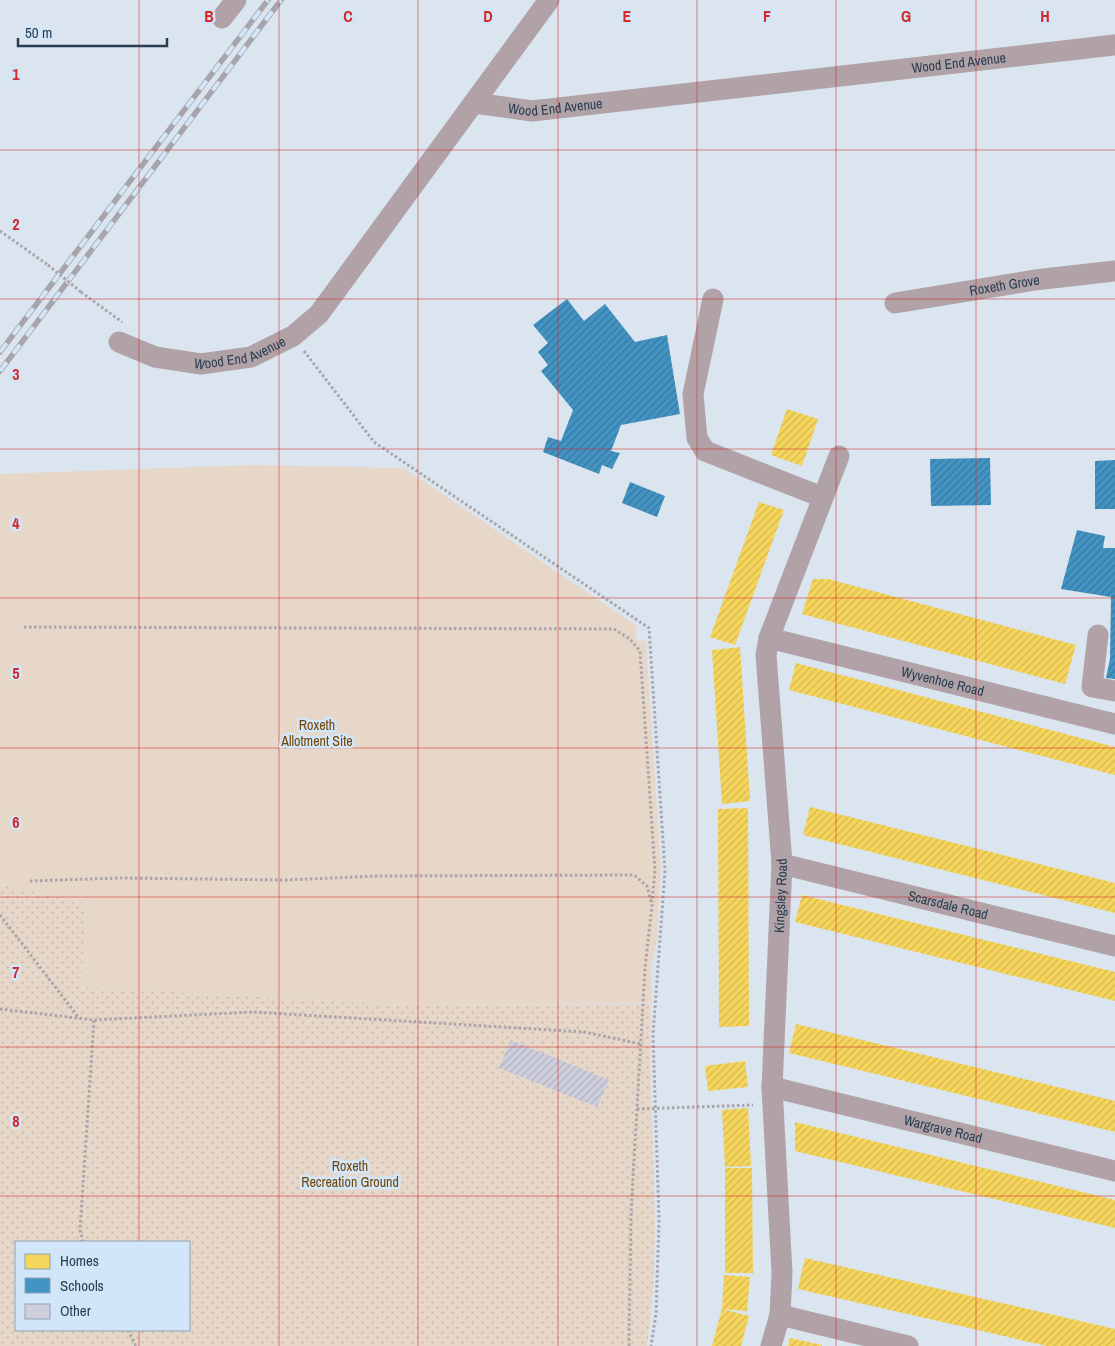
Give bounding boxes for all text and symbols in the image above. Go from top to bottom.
text: B [204,5,214,27]
text: C [343,5,353,27]
text: D [483,5,493,27]
text: E [623,5,632,27]
text: F [763,5,771,27]
text: G [901,5,911,27]
text: H [1040,5,1050,27]
scale bar [18,15,166,47]
text: 50 m [25,22,52,43]
street label: Wood End Avenue [911,48,1007,77]
text: 1 [12,63,20,85]
street label: Wood End Avenue [507,94,603,120]
text: 2 [12,213,20,235]
street label: Roxeth Grove [968,271,1041,300]
street label: Wood End Avenue [193,332,288,374]
text: 3 [12,363,20,385]
text: 4 [12,512,20,534]
text: 5 [12,662,20,684]
street label: Wyvenhoe Road [899,662,986,700]
park label: Roxeth Allotment Site [280,716,353,750]
text: 6 [12,811,20,833]
street label: Kingsley Road [770,858,791,934]
street label: Scarsdale Road [906,886,990,923]
text: 7 [12,961,20,983]
text: 8 [12,1110,20,1132]
street label: Wargrave Road [902,1111,984,1147]
park label: Roxeth Recreation Ground [301,1157,399,1191]
legend [15,1241,190,1331]
text: Homes [60,1250,99,1271]
text: Schools [60,1275,104,1296]
text: Other [60,1300,91,1321]

